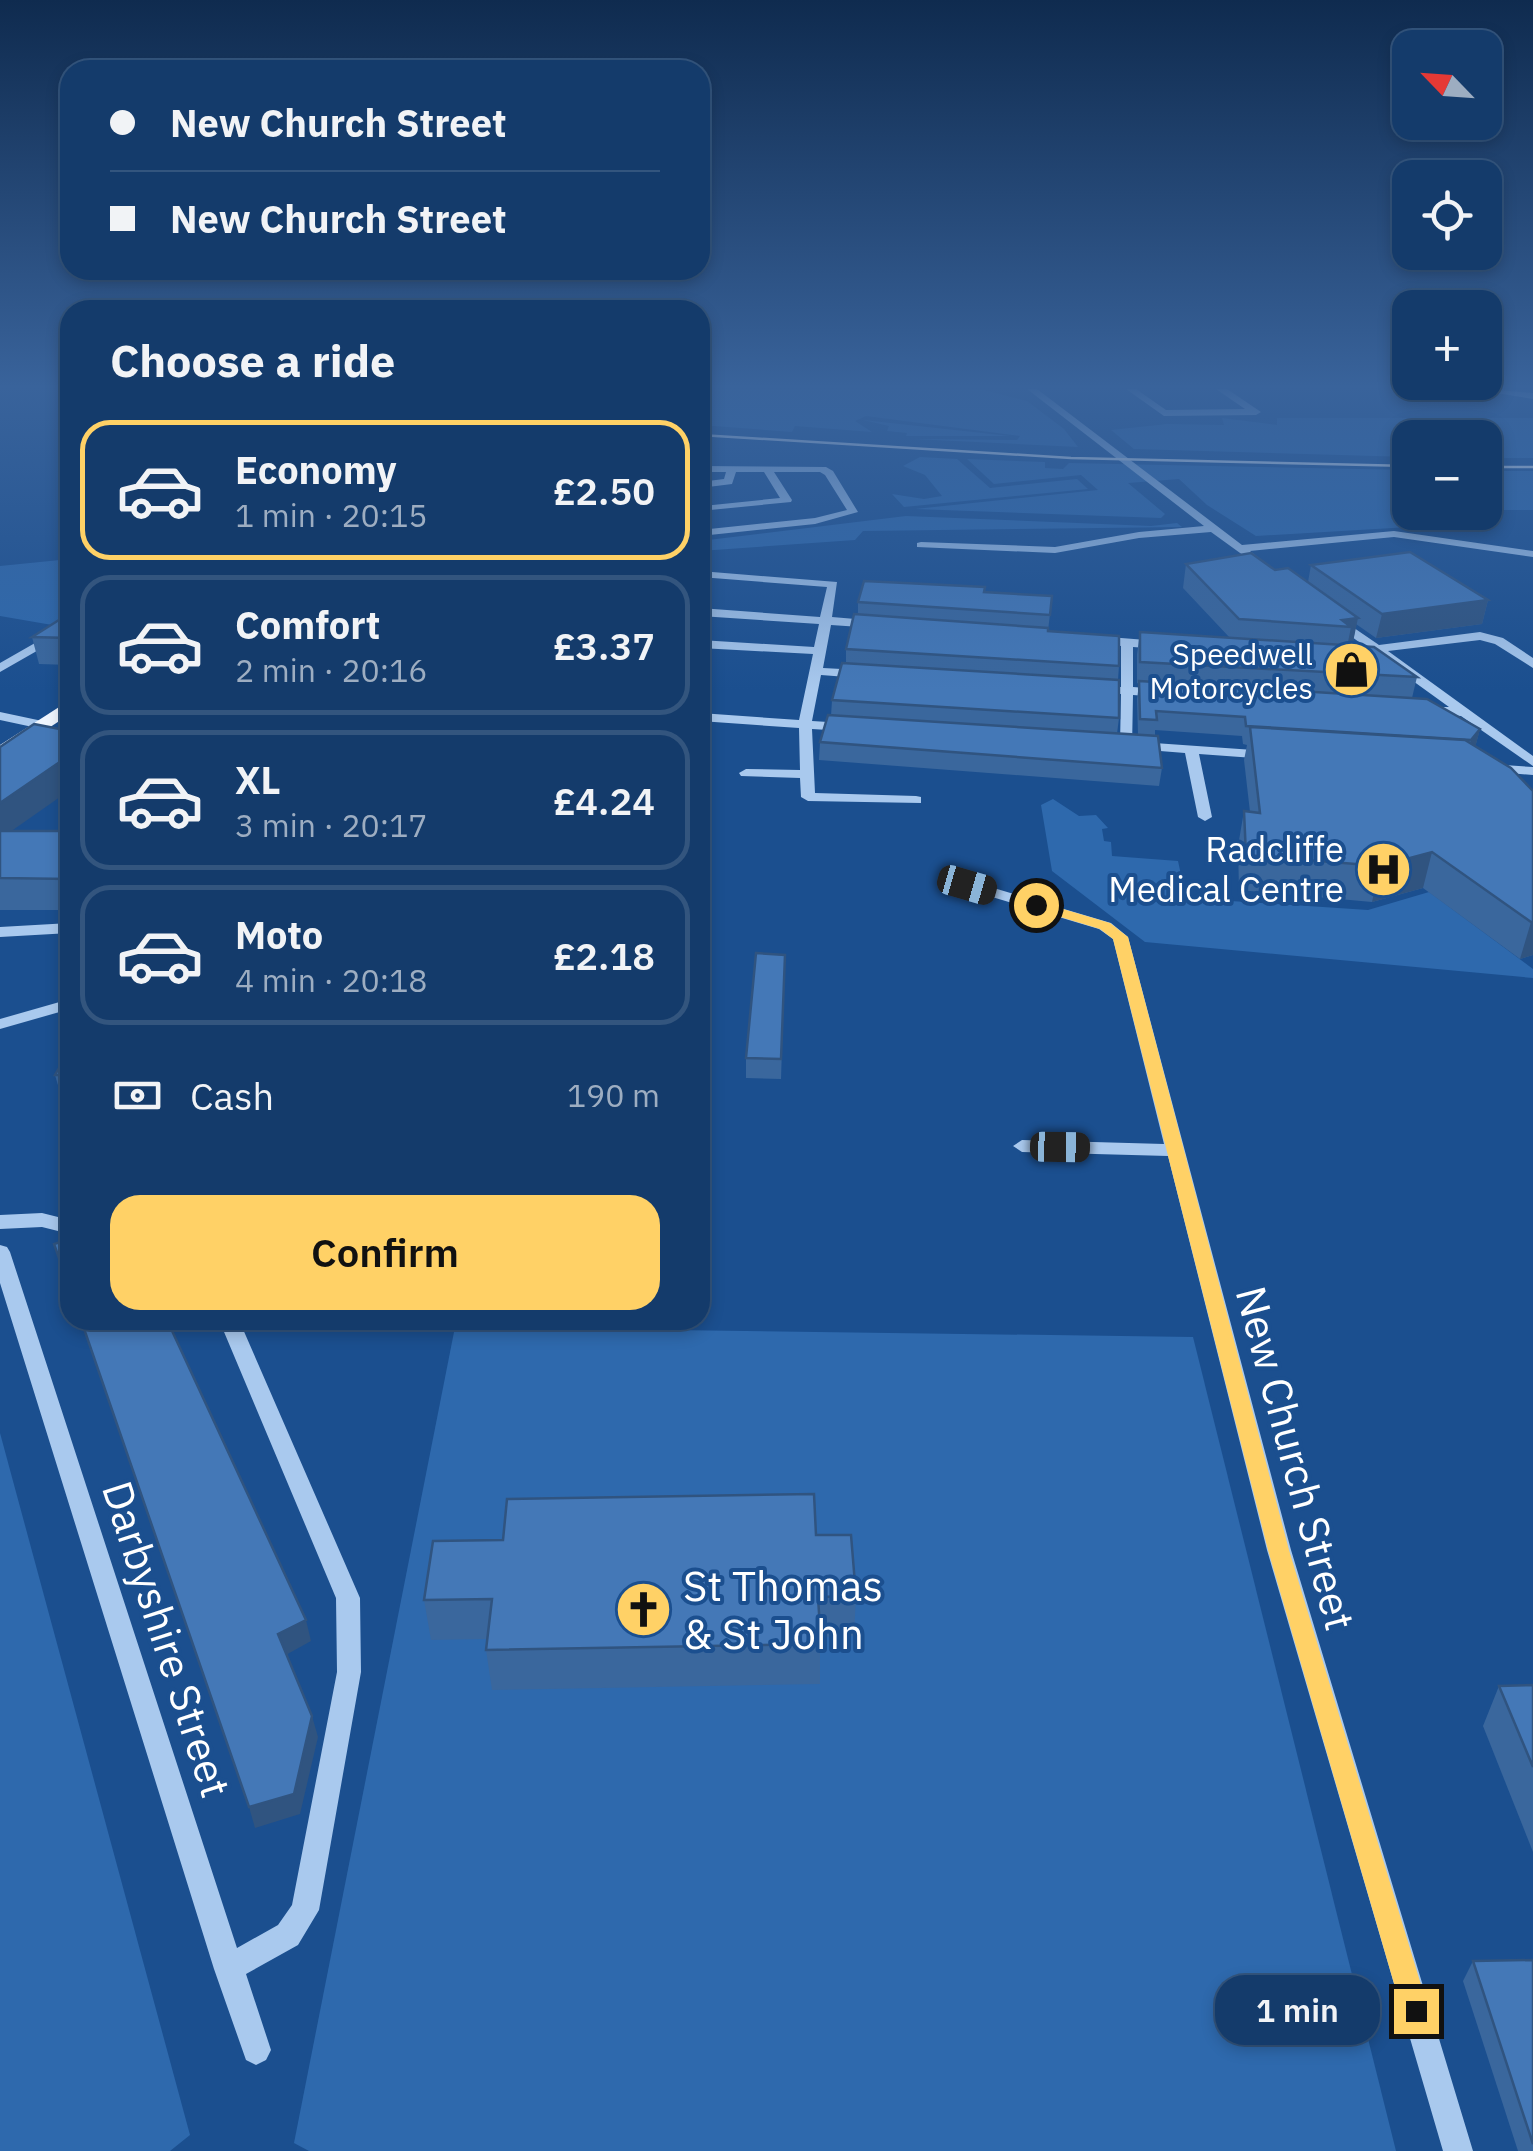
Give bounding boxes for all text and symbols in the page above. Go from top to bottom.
north arrow [1392,30,1502,140]
map controls [1392,30,1502,530]
text: New Church Street [170,98,507,147]
button: locate [1392,160,1502,270]
text: New Church Street [170,194,507,243]
button: + [1392,290,1502,400]
text: Choose a ride [110,331,395,389]
button: − [1392,420,1502,530]
icon: car [115,445,205,535]
text: Economy [235,445,397,494]
text: £2.50 [553,466,655,515]
text: 1 min · 20:15 [235,494,428,536]
icon: car [115,600,205,690]
text: Comfort [235,600,380,649]
text: £3.37 [553,621,655,670]
place label: Speedwell Motorcycles [1150,634,1313,707]
shop icon: Speedwell Motorcycles [1322,640,1382,700]
text: 2 min · 20:16 [235,649,428,691]
icon: car [115,755,205,845]
text: XL [235,755,281,804]
text: £4.24 [553,776,655,825]
text: 3 min · 20:17 [235,804,428,846]
place label: Radcliffe Medical Centre [1108,826,1344,912]
hospital icon: Radcliffe Medical Centre [1353,839,1413,899]
car [934,862,1000,908]
route start [1014,883,1059,928]
icon: car [115,910,205,1000]
text: Moto [235,910,323,959]
text: £2.18 [553,931,655,980]
text: 4 min · 20:18 [235,959,428,1001]
icon: cash [110,1068,165,1123]
text: Cash [190,1071,274,1120]
text: 190 m [567,1074,660,1116]
car [1030,1131,1090,1163]
button: Confirm [110,1195,660,1310]
street label: New Church Street [1224,1280,1368,1636]
street label: Darbyshire Street [90,1474,244,1804]
place label: St Thomas & St John [683,1558,883,1661]
church icon: St Thomas & St John [614,1579,674,1639]
callout: 1 min [1216,1976,1381,2046]
text: 1 min [1256,1989,1339,2031]
route end [1394,1989,1439,2034]

